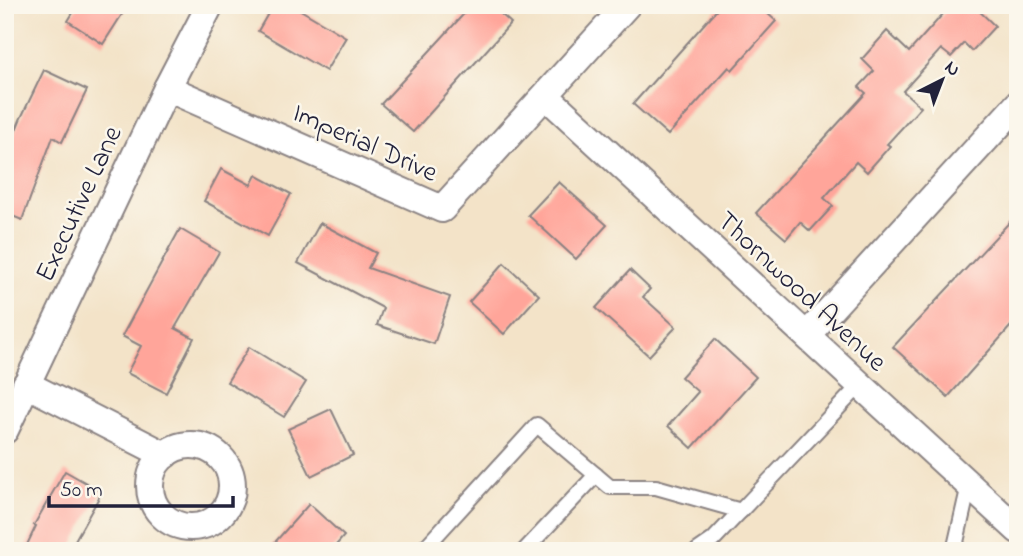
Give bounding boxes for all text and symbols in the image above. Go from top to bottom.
north arrow [908,46,978,116]
text: N [938,55,966,84]
street label: Imperial Drive [285,94,444,195]
street label: Executive Lane [26,119,134,289]
street label: Thornwood Avenue [706,203,895,383]
scale bar [49,465,233,509]
text: 50 m [60,476,103,506]

